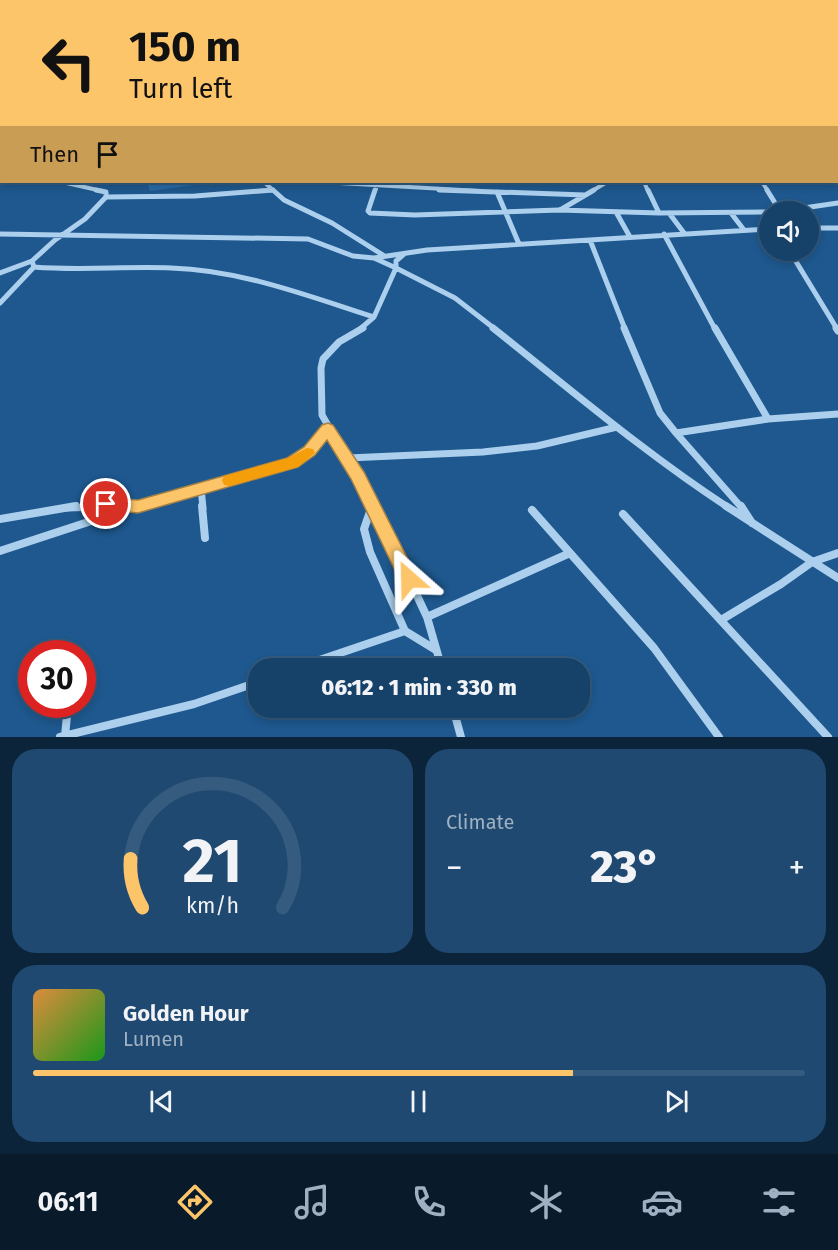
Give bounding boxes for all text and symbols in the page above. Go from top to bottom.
text: 150 m [129,22,241,72]
icon: left [30,24,108,102]
text: Turn left [129,73,232,105]
icon: arrive [91,138,124,171]
text: Then [30,141,79,168]
map controls [759,201,819,261]
button: sound [759,201,819,261]
pin [80,478,131,529]
icon: arrive [89,487,122,520]
position arrow [377,547,441,611]
speed limit sign: 30 [18,640,96,718]
text: 06:12 · 1 min · 330 m [321,674,517,701]
text: Climate [446,810,514,834]
text: 21 [183,824,242,899]
text: 23° [590,840,661,894]
text: − [446,848,463,888]
text: + [789,848,805,888]
text: km/h [186,893,239,919]
text: Golden Hour [123,1000,249,1027]
text: Lumen [123,1027,184,1051]
icon: previous [145,1085,178,1118]
icon: pause [402,1085,435,1118]
icon: next [660,1085,693,1118]
icon: directions [174,1181,216,1223]
icon: music [291,1181,333,1223]
icon: phone [408,1181,450,1223]
icon: climate [525,1181,567,1223]
icon: car [641,1181,683,1223]
icon: filters [758,1181,800,1223]
text: 06:11 [37,1186,99,1218]

